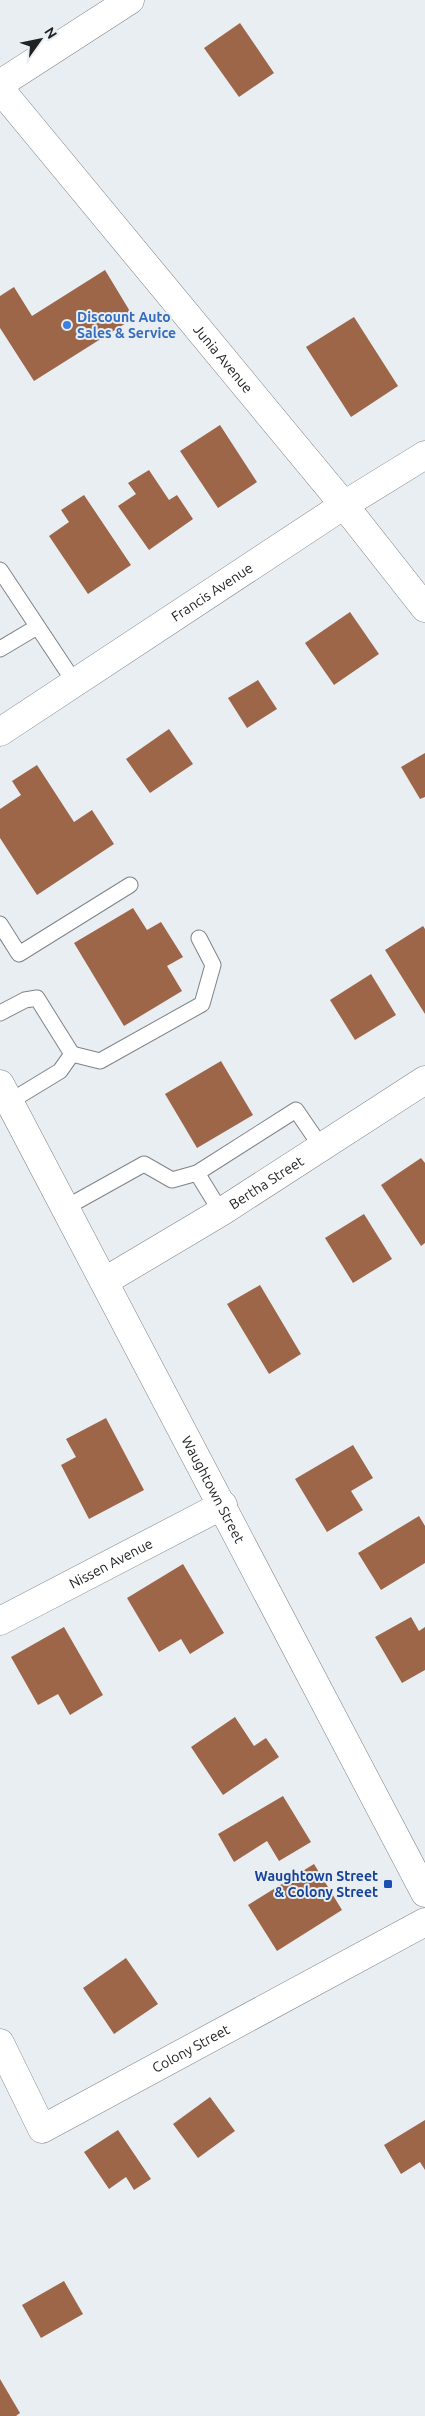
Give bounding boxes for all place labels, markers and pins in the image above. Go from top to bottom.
place label: Discount Auto Sales & Service [77,309,176,341]
marker: Discount Auto Sales & Service [61,319,73,331]
place label: Waughtown Street & Colony Street [255,1868,378,1900]
marker: Waughtown Street & Colony Street [382,1878,394,1890]

